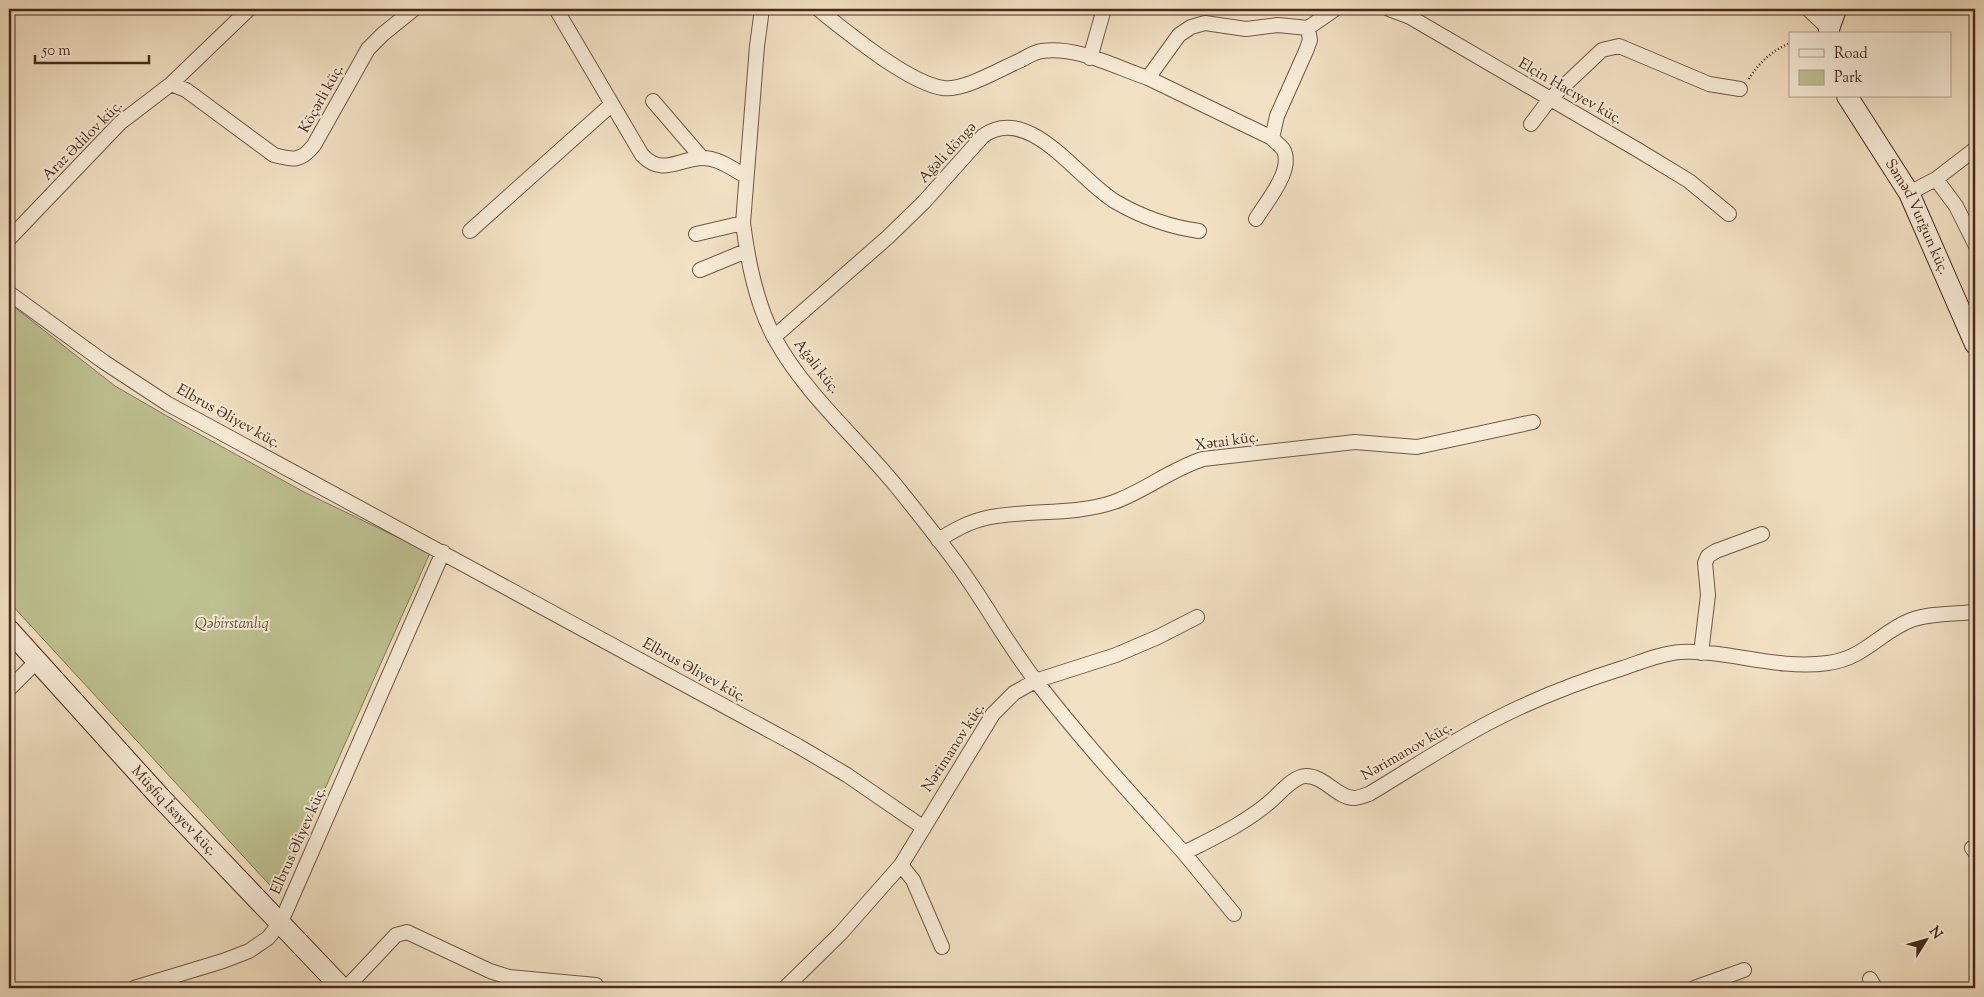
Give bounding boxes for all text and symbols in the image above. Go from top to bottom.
scale bar [35,32,149,64]
legend [1789,32,1952,98]
text: 50 m [41,41,71,62]
text: Road [1834,44,1868,65]
street label: Elçin Hacıyev küç. [1514,54,1626,130]
street label: Köçərli küç. [294,61,350,137]
text: Park [1834,68,1863,89]
street label: Araz Ədilov küç. [38,96,128,186]
street label: Ağəli döngə [914,118,982,188]
street label: Səməd Vurğun küç. [1879,155,1954,278]
street label: Ağəli küç. [788,335,844,399]
street label: Elbrus Əliyev küç. [172,380,284,454]
street label: Xətai küç. [1194,427,1260,457]
park label: Qəbirstanlıq [195,614,269,635]
street label: Elbrus Əliyev küç. [638,634,750,708]
street label: Nərimanov küç. [917,699,991,797]
street label: Nərimanov küç. [1358,717,1456,787]
street label: Müşfiq İsayev küç. [126,761,222,861]
street label: Elbrus Əliyev küç. [266,784,332,898]
north arrow [1902,914,1952,964]
text: N [1923,923,1946,944]

